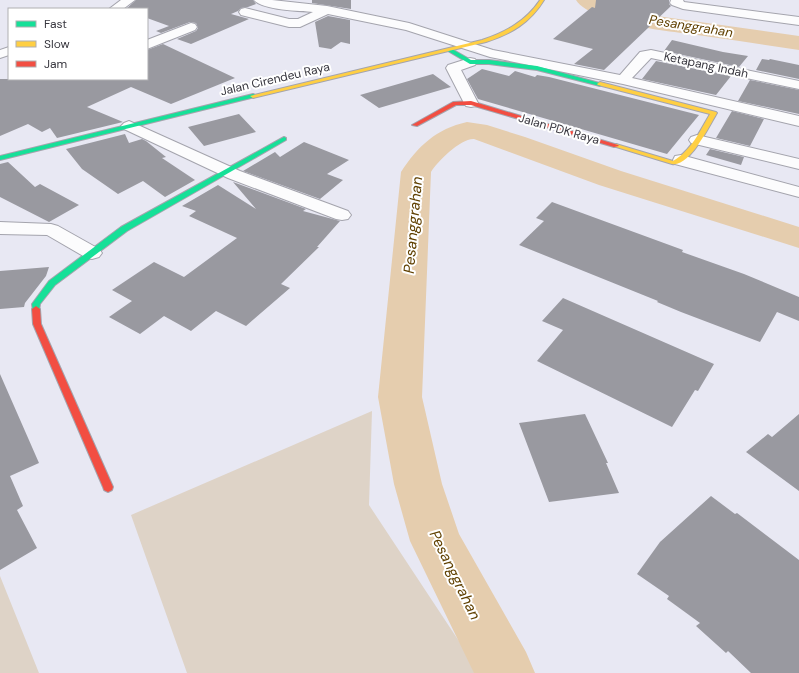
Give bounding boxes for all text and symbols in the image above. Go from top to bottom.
legend [8,8,148,80]
water label: Pesanggrahan [648,11,734,41]
text: Fast [44,16,67,32]
text: Slow [44,36,70,52]
street label: Ketapang Indah [662,48,750,82]
text: Jam [44,56,67,72]
street label: Jalan Cirendeu Raya [219,59,331,99]
street label: Jalan PDK Raya [517,110,601,148]
water label: Pesanggrahan [399,175,427,274]
water label: Pesanggrahan [425,527,486,624]

